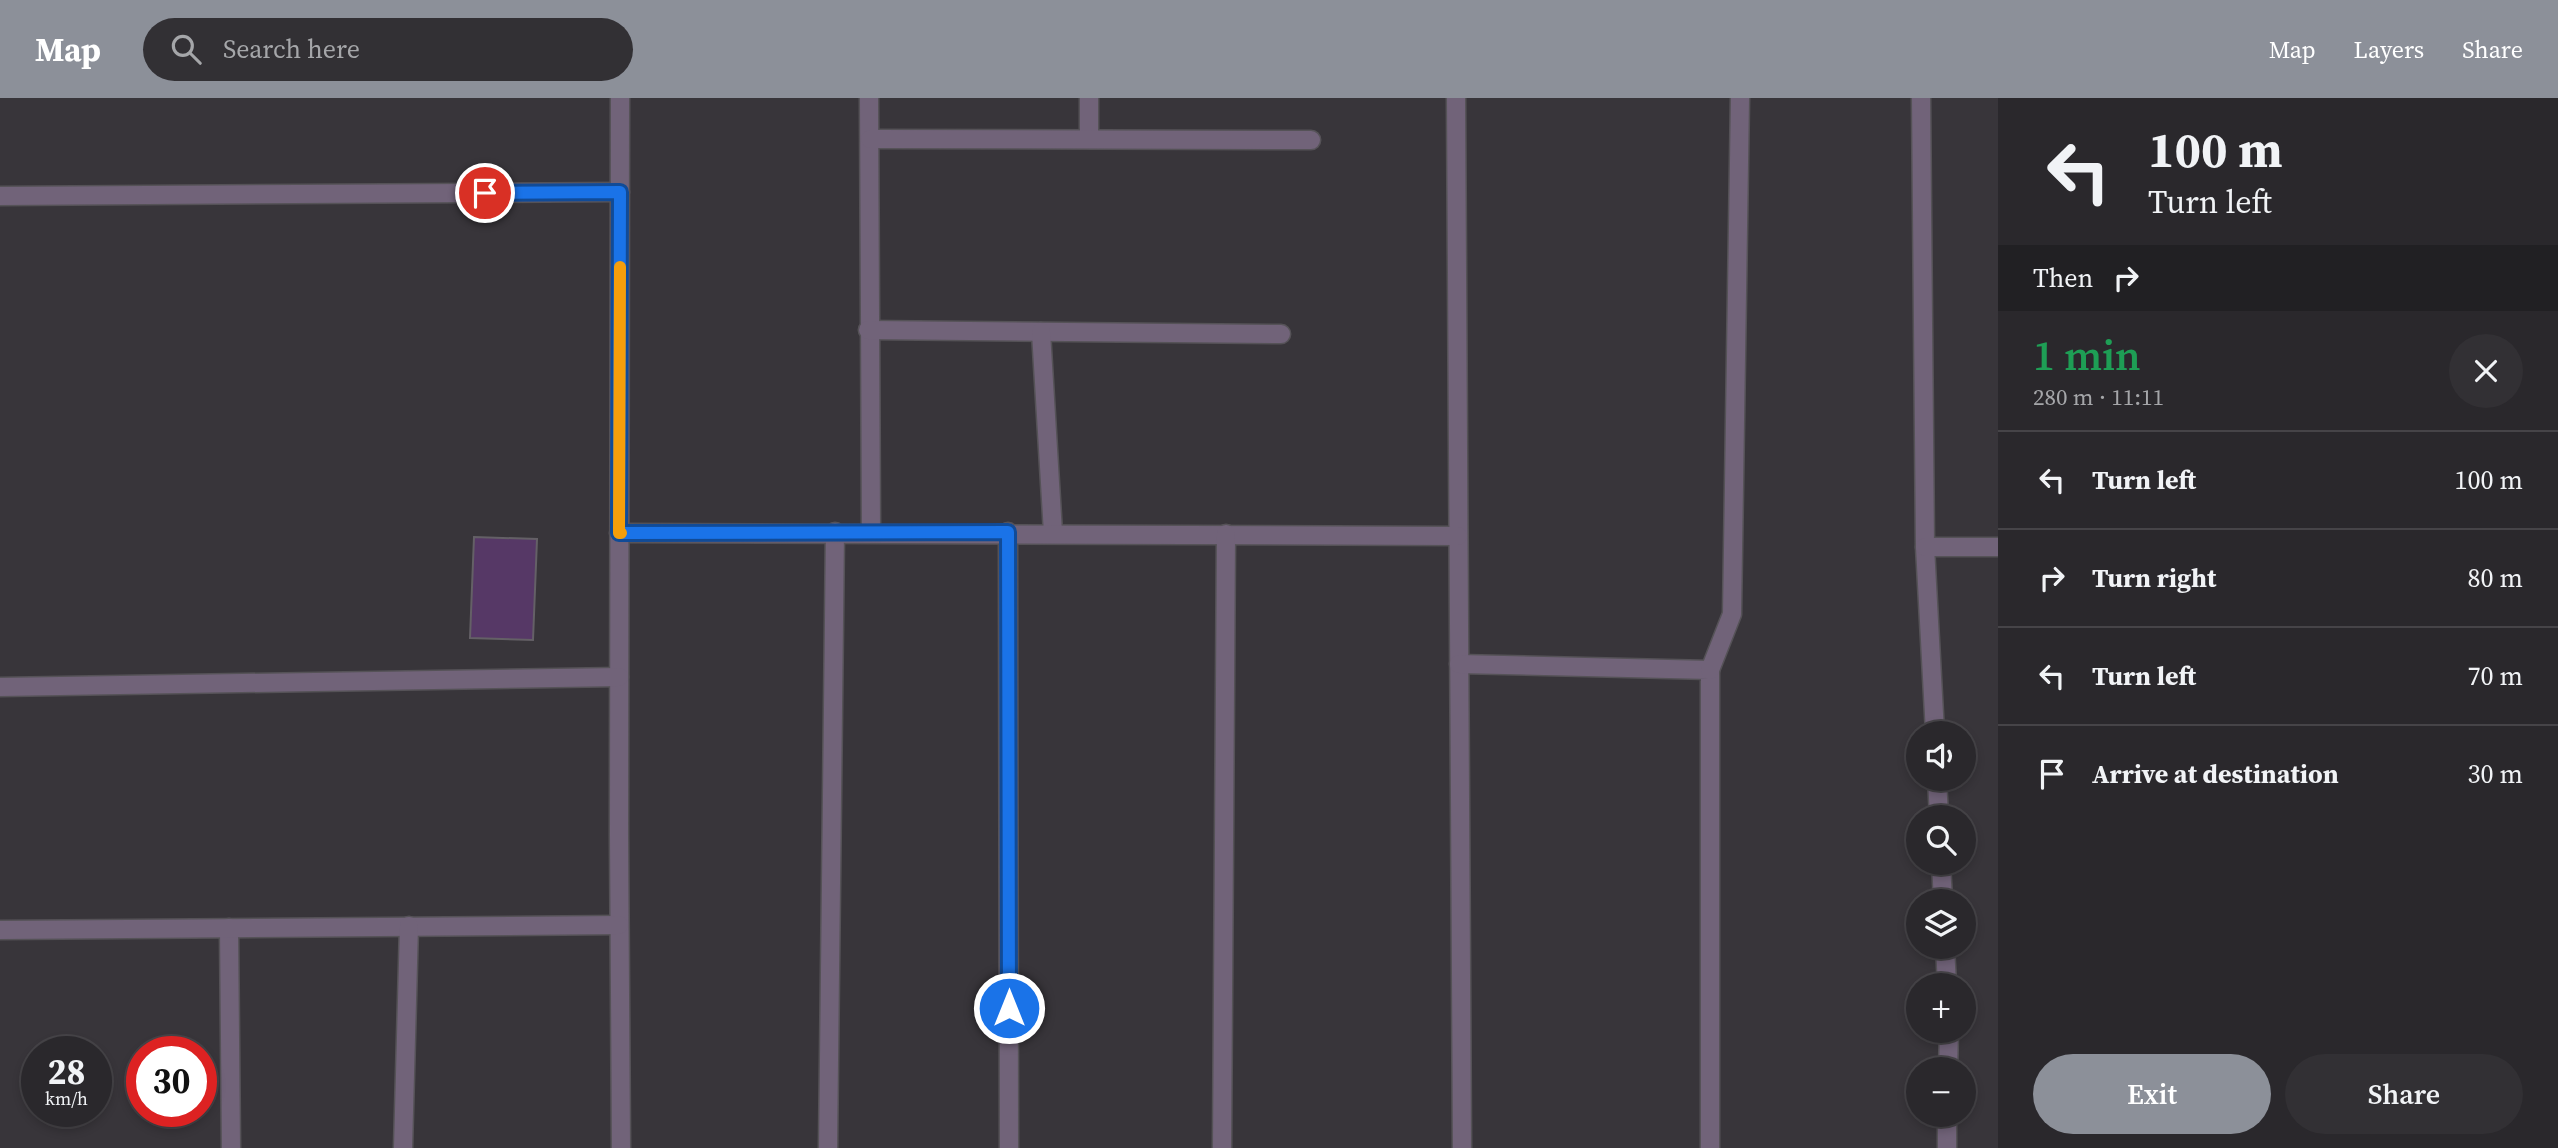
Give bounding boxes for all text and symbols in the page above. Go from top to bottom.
search box [143,18,633,81]
text: Map [35,27,101,72]
icon: search [167,30,205,68]
text: Search here [223,31,360,67]
text: Map [2269,33,2316,66]
text: Layers [2354,33,2424,66]
text: Share [2462,33,2523,66]
text: 100 m [2148,116,2283,183]
icon: left [2033,126,2124,217]
pin [455,163,515,223]
icon: arrive [466,174,504,212]
text: Turn left [2148,180,2272,224]
icon: right [2107,259,2145,297]
text: Then [2033,260,2093,296]
text: 1 min [2033,326,2141,384]
button: close [2449,334,2523,408]
text: 280 m · 11:11 [2033,381,2164,413]
icon: left [2033,461,2071,499]
text: Turn left [2092,462,2196,498]
text: 100 m [2455,462,2523,498]
icon: right [2033,559,2071,597]
text: Turn right [2092,560,2216,596]
text: 80 m [2468,560,2523,596]
icon: left [2033,657,2071,695]
text: Turn left [2092,658,2196,694]
text: 70 m [2468,658,2523,694]
map controls [1906,721,1976,1127]
button: sound [1906,721,1976,791]
icon: arrive [2033,755,2071,793]
text: Arrive at destination [2092,756,2339,792]
text: 30 m [2468,756,2523,792]
button: search [1906,805,1976,875]
button: layers [1906,889,1976,959]
position arrow [972,971,1046,1045]
button: + [1906,973,1976,1043]
speed limit sign: 30 [126,1036,217,1127]
text: 28 [48,1048,85,1096]
button: Exit [2033,1054,2271,1134]
button: Share [2285,1054,2523,1134]
button: − [1906,1057,1976,1127]
text: km/h [45,1086,88,1111]

